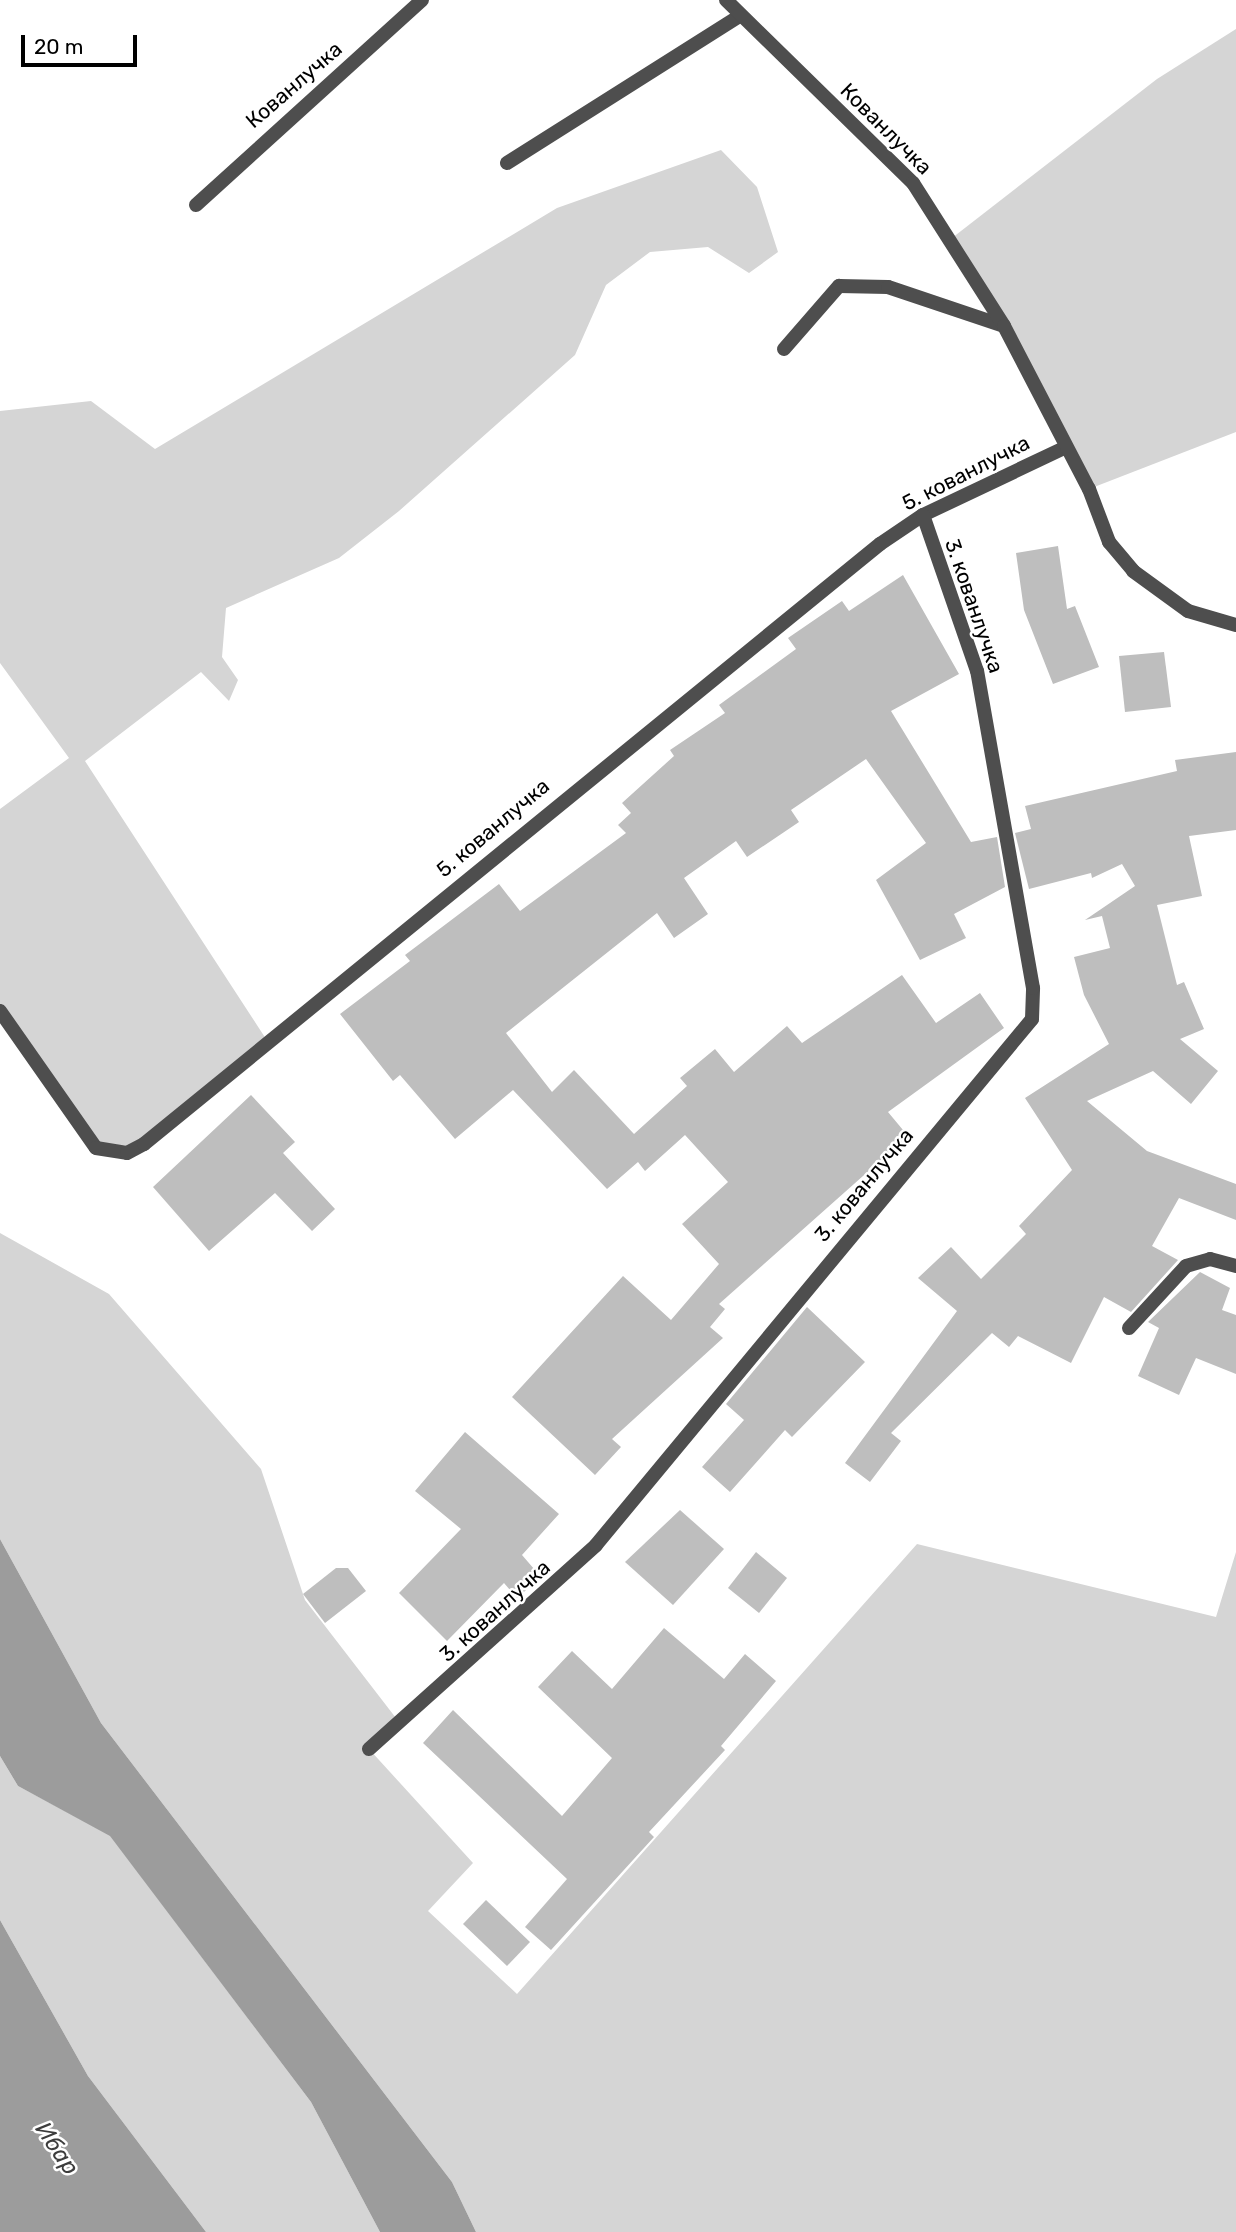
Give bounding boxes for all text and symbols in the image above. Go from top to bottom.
scale bar [24,21,140,65]
text: 20 m [34,34,83,59]
street label: Кованлучка [241,36,347,134]
street label: Кованлучка [835,78,937,180]
street label: 5. кованлучка [898,430,1034,516]
street label: 3. кованлучка [939,536,1009,676]
street label: 5. кованлучка [431,773,555,883]
street label: 3. кованлучка [809,1123,919,1247]
street label: 3. кованлучка [435,1555,555,1667]
water label: Ибар [29,2116,85,2180]

